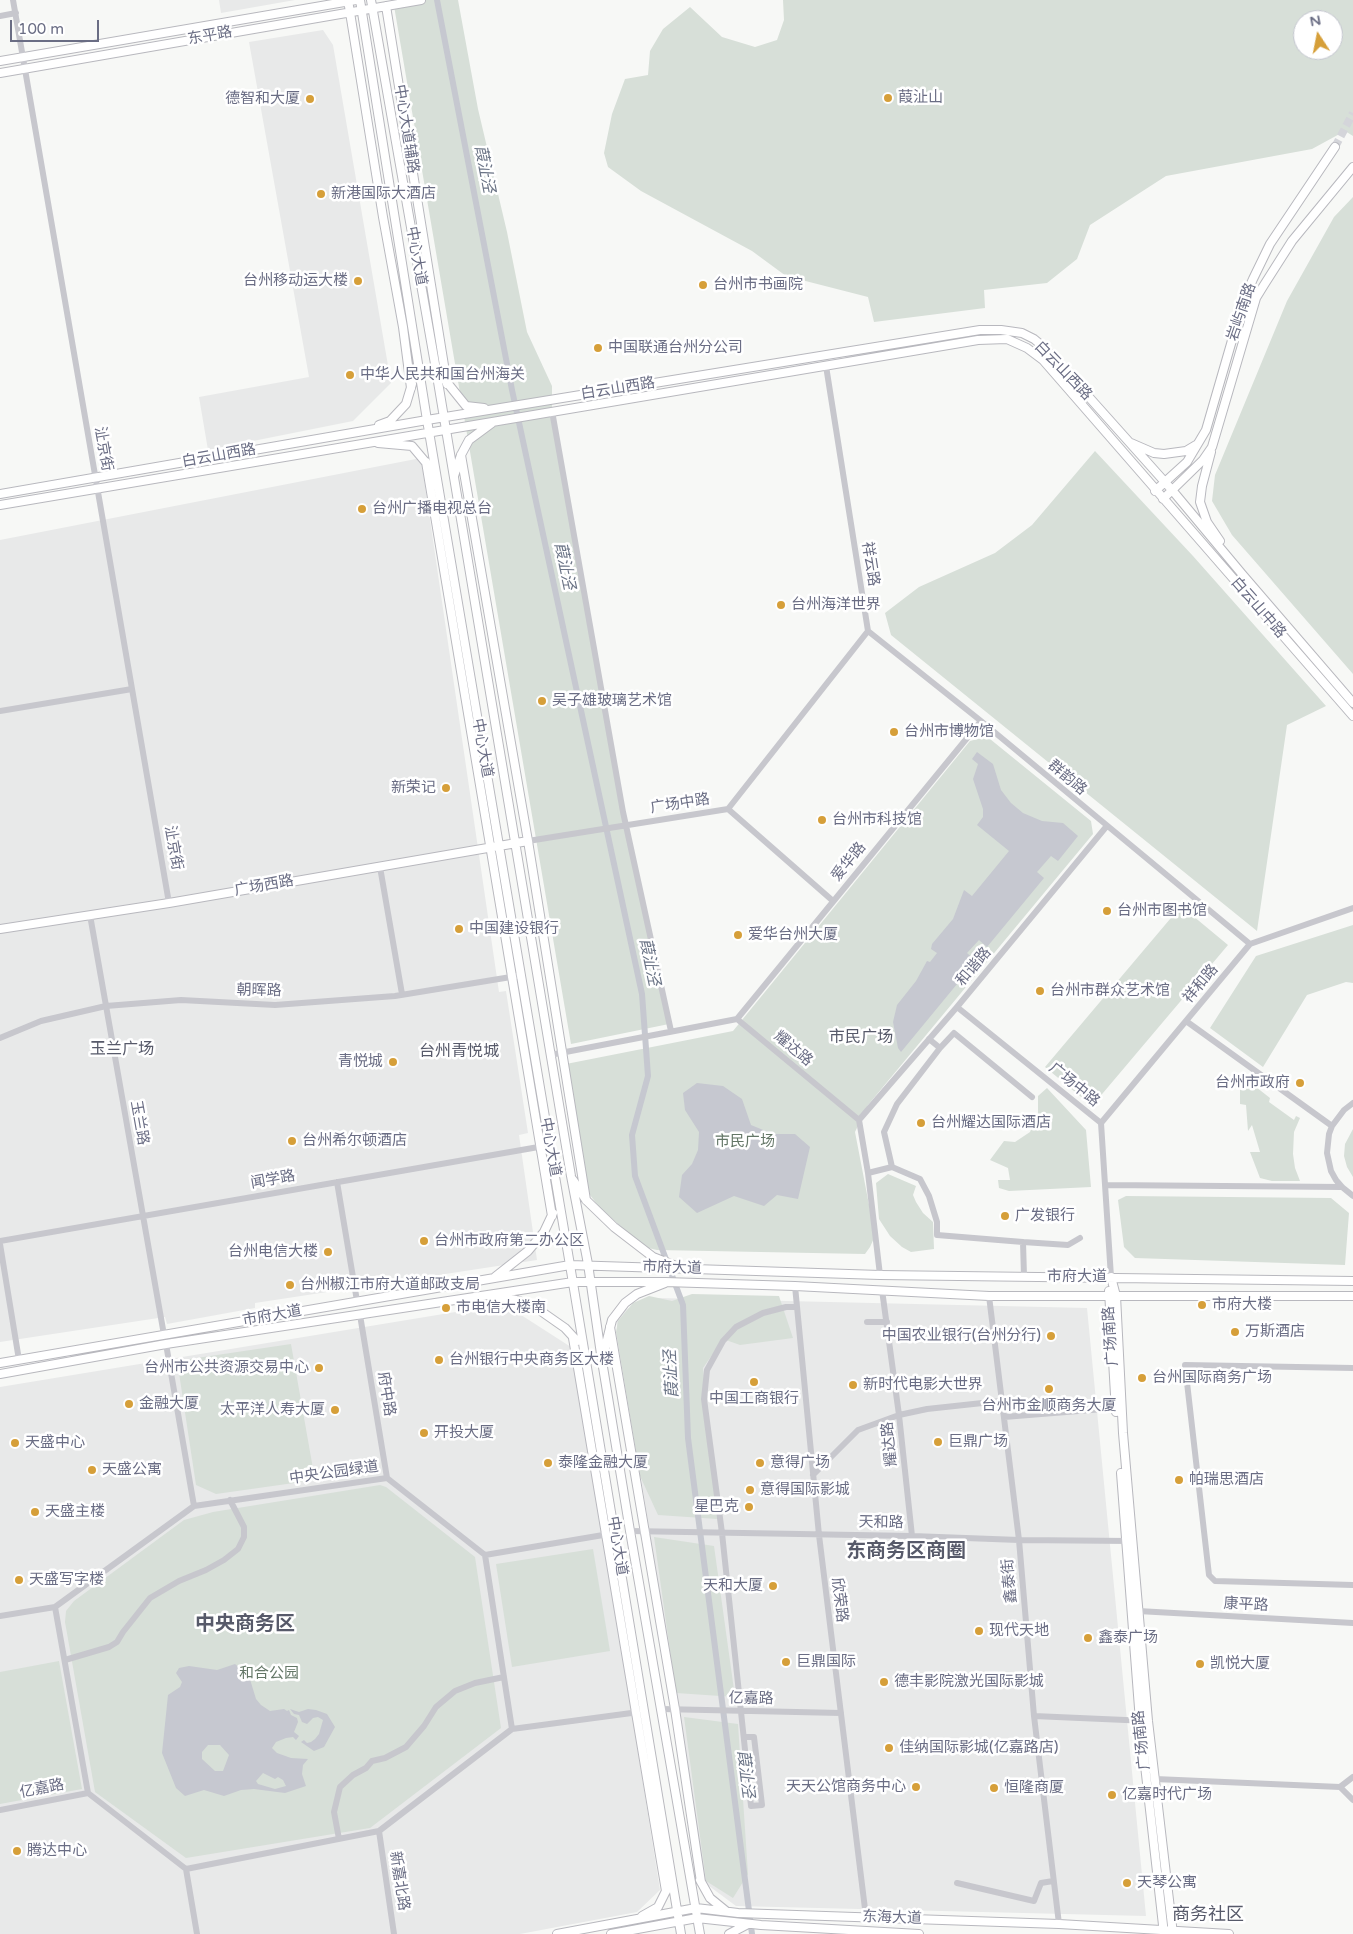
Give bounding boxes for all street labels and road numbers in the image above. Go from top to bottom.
street label: 东平路 [186,23,234,49]
street label: 中心大道辅路 [390,83,422,175]
street label: 中心大道 [402,225,430,287]
street label: 岩屿南路 [1224,281,1260,343]
street label: 白云山西路 [1030,338,1096,404]
street label: 白云山西路 [580,374,656,404]
street label: 沚京街 [90,425,116,473]
street label: 白云山西路 [181,441,257,471]
street label: 祥云路 [858,540,882,588]
street label: 白云山中路 [1227,574,1289,642]
street label: 中心大道 [468,717,496,779]
street label: 群韵路 [1044,757,1090,799]
street label: 广场中路 [649,790,711,818]
street label: 沚京街 [160,824,186,872]
street label: 爱华路 [828,839,870,885]
street label: 广场西路 [233,872,295,900]
street label: 和谐路 [953,944,995,990]
street label: 祥和路 [1180,961,1222,1007]
street label: 朝晖路 [236,982,282,1000]
street label: 耀达路 [770,1028,816,1070]
street label: 广场中路 [1045,1059,1103,1111]
street label: 玉兰路 [126,1099,152,1147]
street label: 中心大道 [536,1116,564,1178]
street label: 闻学路 [249,1167,297,1193]
street label: 市府大道 [642,1258,702,1278]
street label: 市府大道 [1047,1268,1107,1286]
street label: 市府大道 [241,1302,303,1330]
street label: 广场南路 [1100,1305,1122,1367]
street label: 府中路 [374,1370,398,1418]
street label: 耀达路 [879,1421,901,1467]
street label: 中央公园绿道 [288,1458,380,1488]
street label: 天和路 [858,1514,904,1532]
street label: 中心大道 [603,1515,631,1577]
street label: 鑫泰街 [999,1558,1021,1604]
street label: 欣荣路 [827,1577,851,1623]
street label: 康平路 [1223,1595,1269,1615]
street label: 亿嘉路 [728,1690,774,1708]
street label: 广场南路 [1130,1709,1154,1771]
street label: 亿嘉路 [18,1776,66,1802]
street label: 新嘉北路 [385,1850,413,1912]
street label: 东海大道 [862,1908,922,1928]

